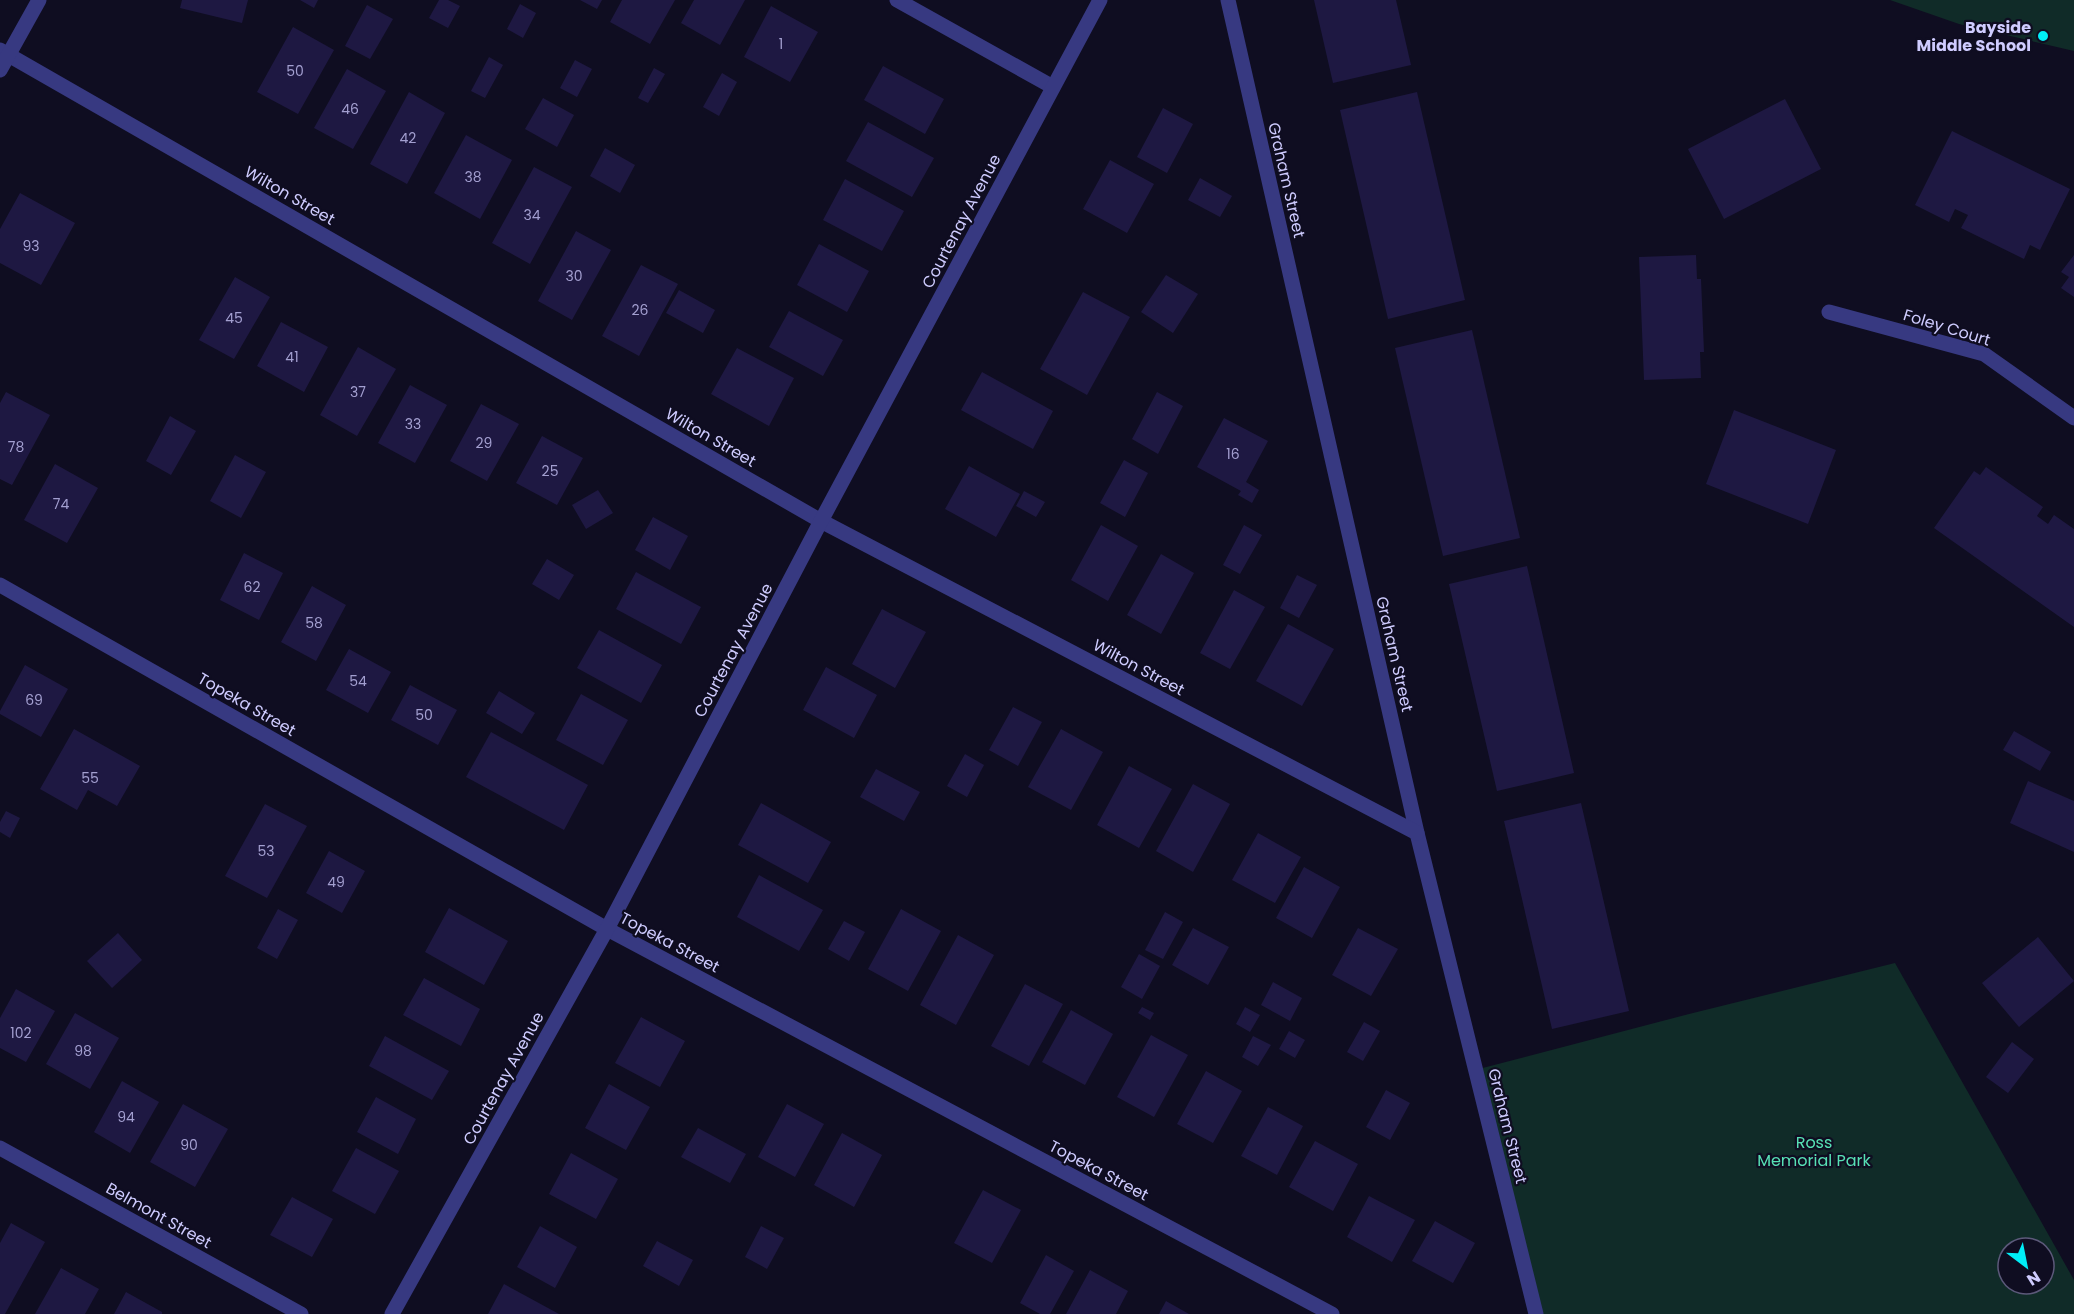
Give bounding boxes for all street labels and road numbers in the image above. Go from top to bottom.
street label: Graham Street [1262,120,1311,240]
street label: Courtenay Avenue [916,150,1007,292]
street label: Wilton Street [240,160,339,231]
street label: Foley Court [1900,303,1993,352]
street label: Wilton Street [661,402,760,473]
street label: Courtenay Avenue [688,579,779,721]
street label: Graham Street [1370,594,1419,714]
street label: Wilton Street [1089,634,1189,701]
street label: Topeka Street [193,667,300,742]
street label: Topeka Street [616,907,724,978]
street label: Courtenay Avenue [457,1007,550,1149]
street label: Graham Street [1482,1066,1533,1186]
street label: Topeka Street [1045,1135,1153,1206]
street label: Belmont Street [102,1177,216,1254]

